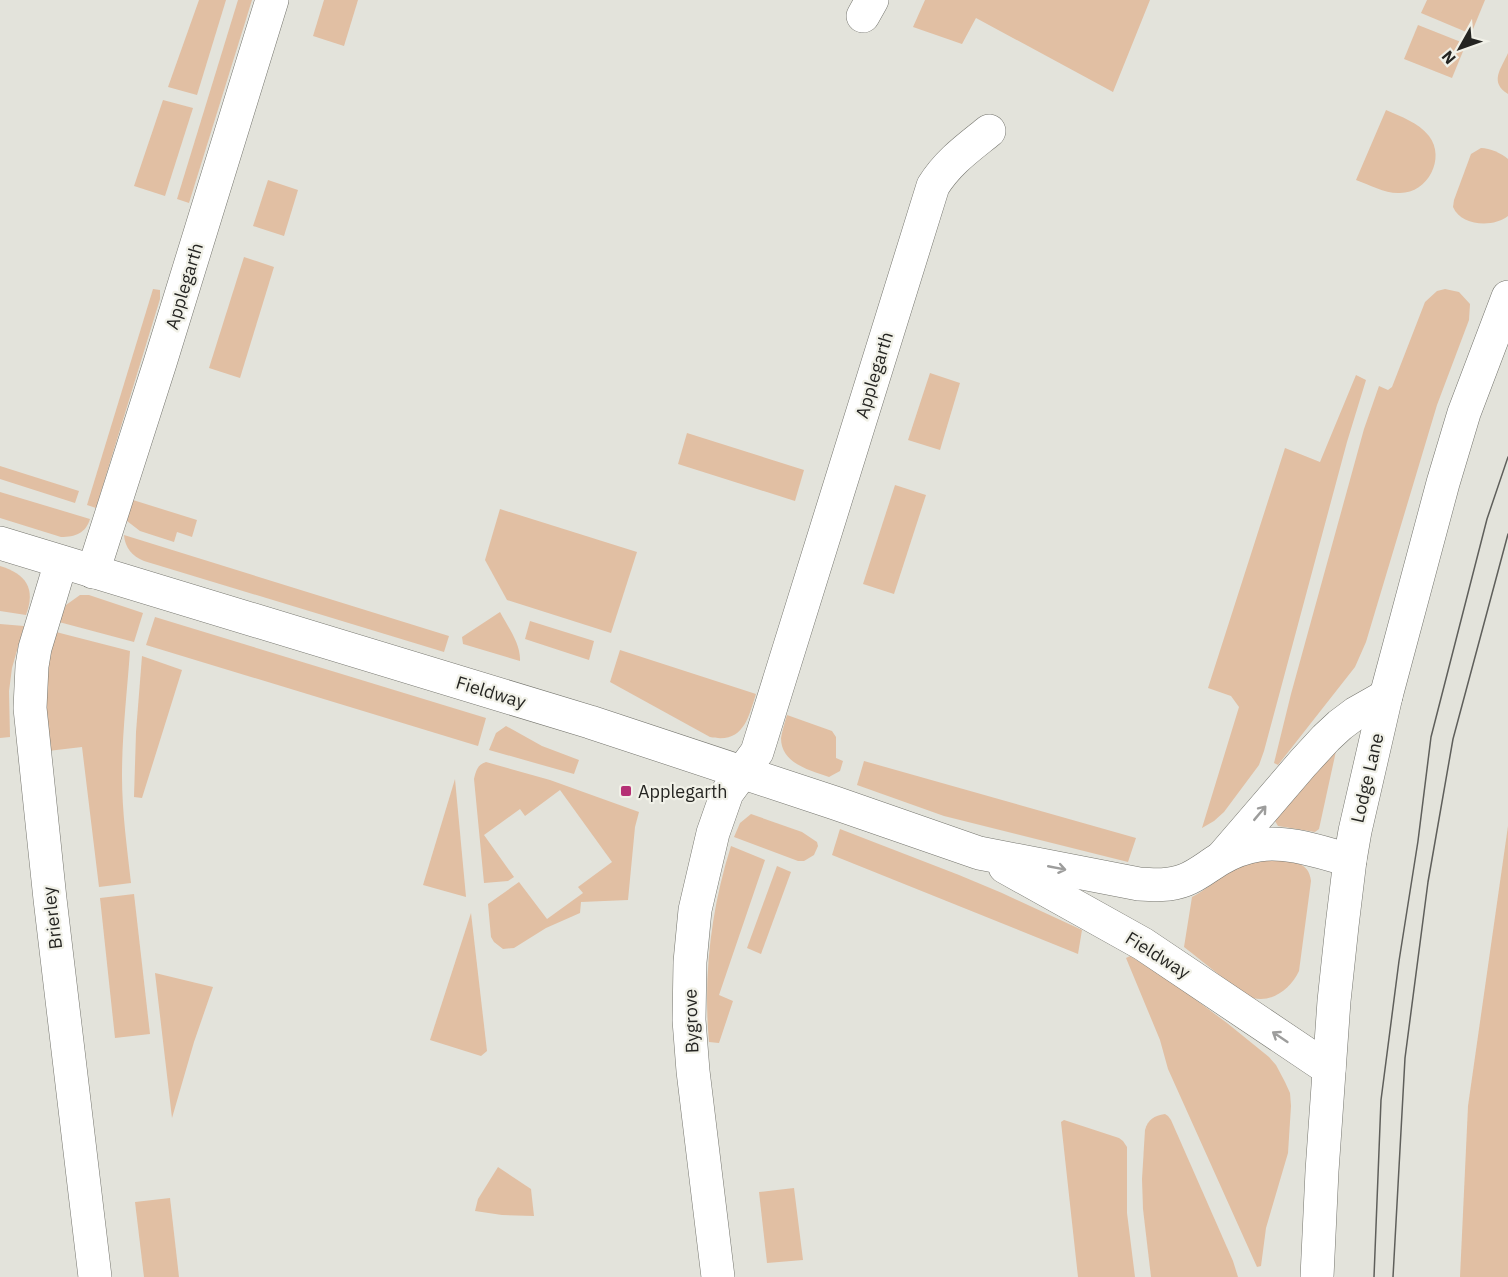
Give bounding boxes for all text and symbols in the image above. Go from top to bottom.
north arrow [1430,18,1490,78]
text: N [1437,47,1460,69]
street label: Applegarth [160,240,208,332]
street label: Applegarth [850,329,898,421]
street label: Fieldway [453,670,529,714]
street label: Lodge Lane [1345,731,1389,825]
place label: Applegarth [638,780,727,803]
marker: Applegarth [619,784,633,798]
one-way arrow [1253,806,1267,821]
one-way arrow [1047,863,1066,874]
street label: Brierley [37,885,67,951]
street label: Fieldway [1121,926,1195,984]
street label: Bygrove [678,988,704,1054]
one-way arrow [1272,1031,1289,1043]

